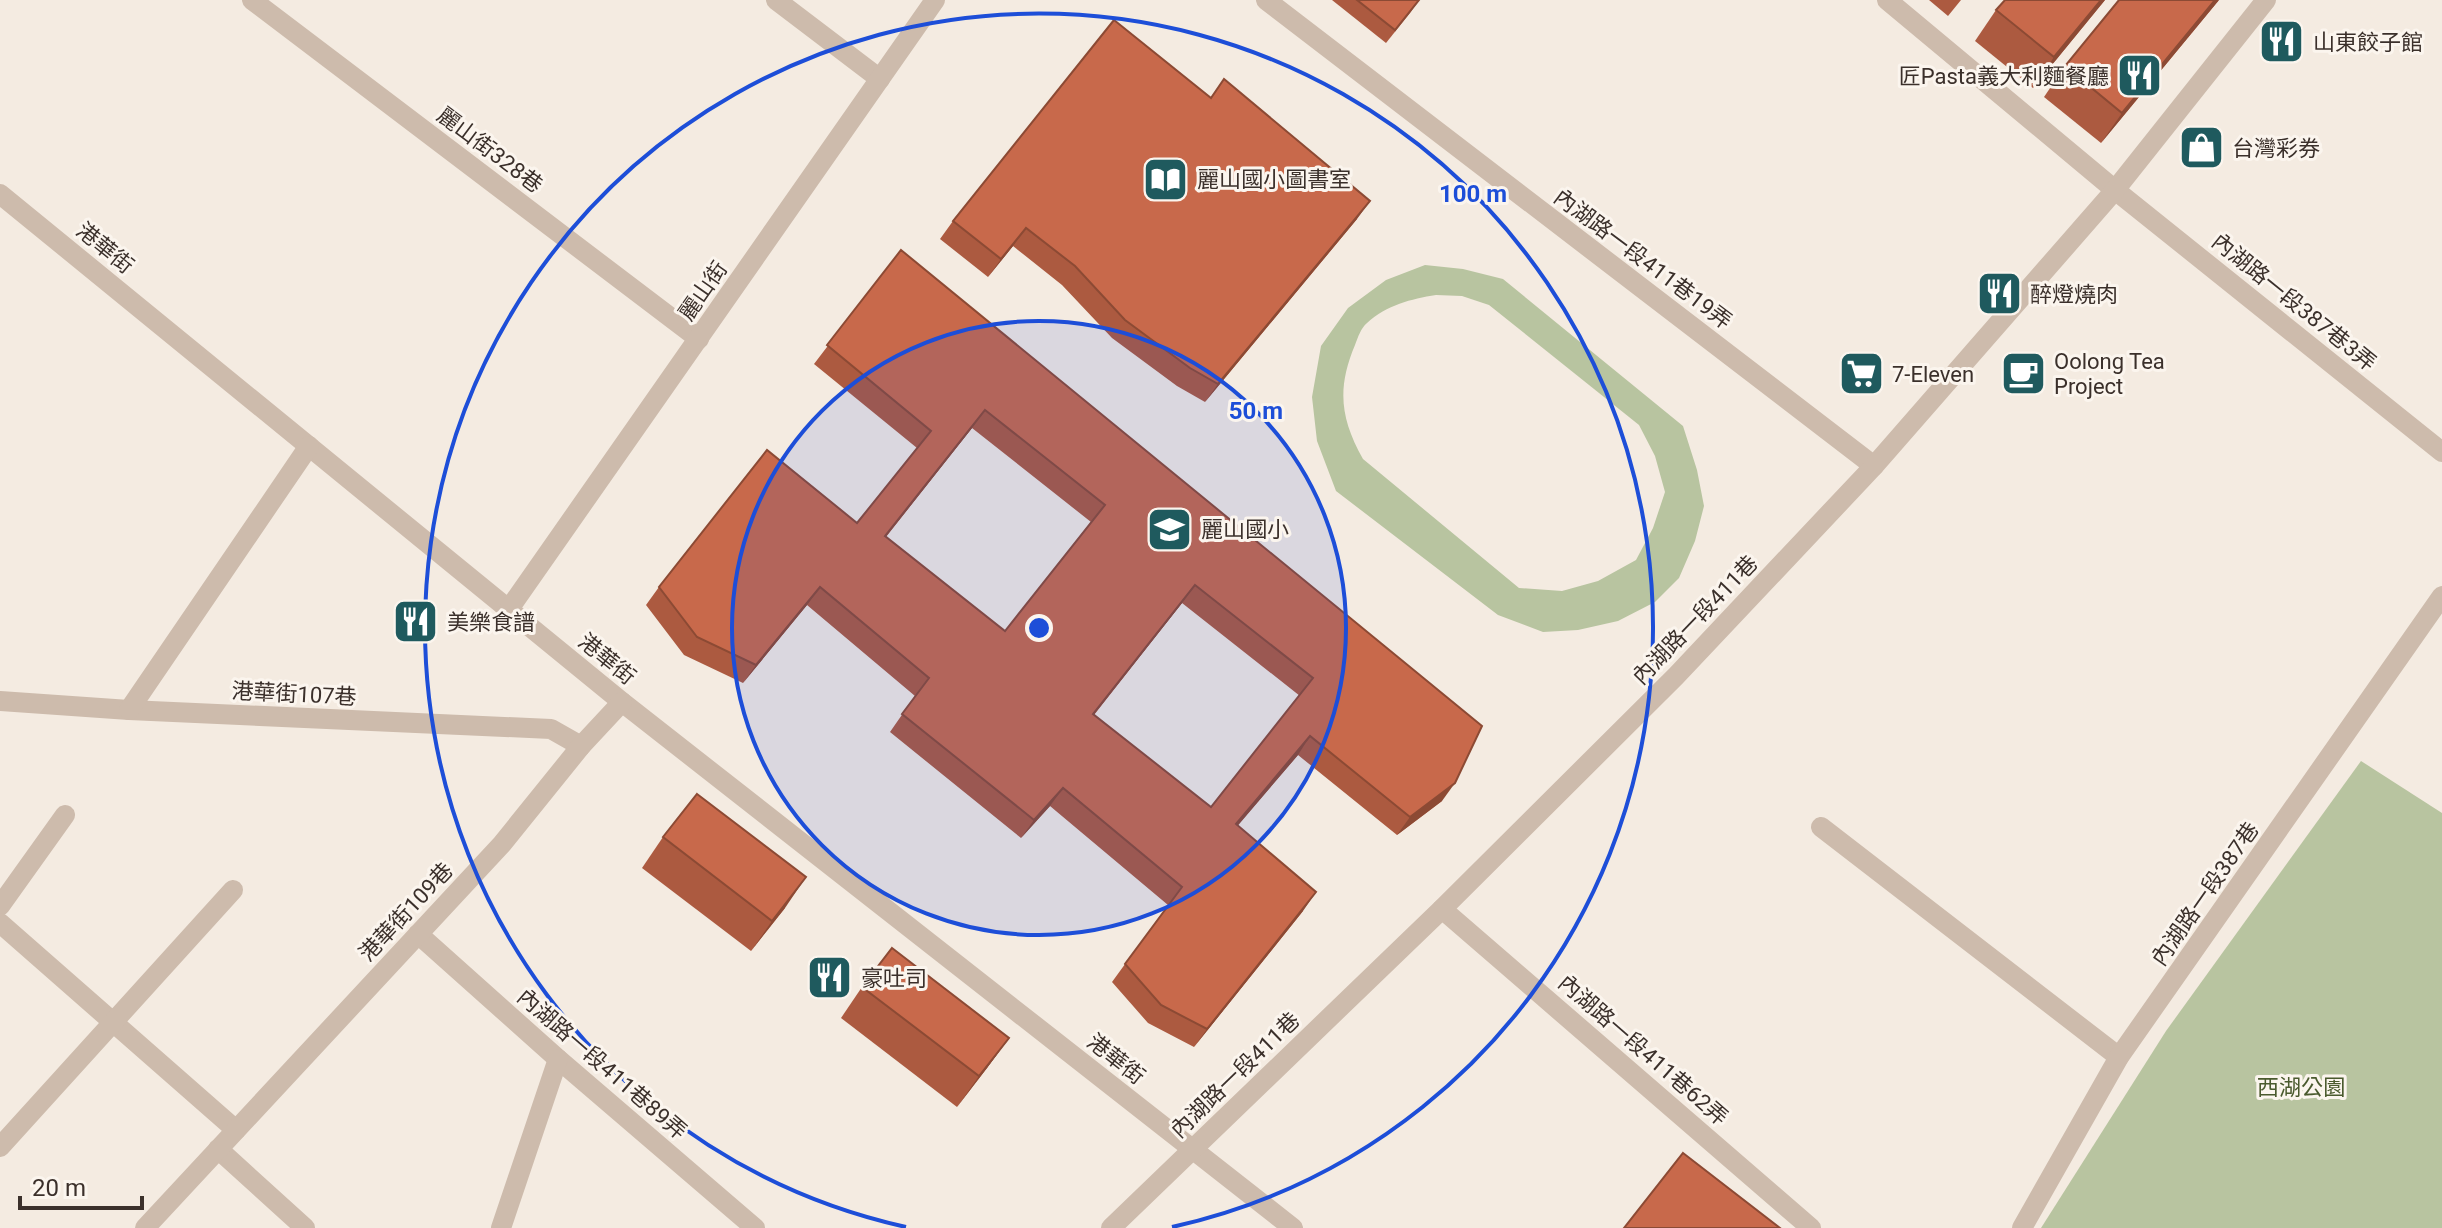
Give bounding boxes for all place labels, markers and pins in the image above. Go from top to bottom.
restaurant icon: 山東餃子館 [2258,18,2306,66]
place label: 山東餃子館 [2313,30,2423,55]
restaurant icon: 匠Pasta義大利麵餐廳 [2116,52,2164,100]
place label: 匠Pasta義大利麵餐廳 [1899,64,2109,89]
shop icon: 台灣彩券 [2177,124,2225,172]
place label: 台灣彩券 [2232,136,2320,161]
library icon: 麗山國小圖書室 [1142,155,1190,203]
place label: 麗山國小圖書室 [1197,167,1351,192]
restaurant icon: 醉燈燒肉 [1975,270,2023,318]
place label: 醉燈燒肉 [2030,282,2118,307]
place label: Oolong Tea Project [2054,349,2165,399]
supermarket icon: 7-Eleven [1837,350,1885,398]
cafe icon: Oolong Tea Project [1999,350,2047,398]
place label: 7-Eleven [1892,362,1974,387]
school or university icon: 麗山國小 [1146,505,1194,553]
place label: 麗山國小 [1201,517,1289,542]
restaurant icon: 美樂食譜 [392,598,440,646]
place label: 美樂食譜 [447,610,535,635]
centre of rings [1025,614,1053,642]
restaurant icon: 豪吐司 [806,954,854,1002]
place label: 豪吐司 [861,966,927,991]

